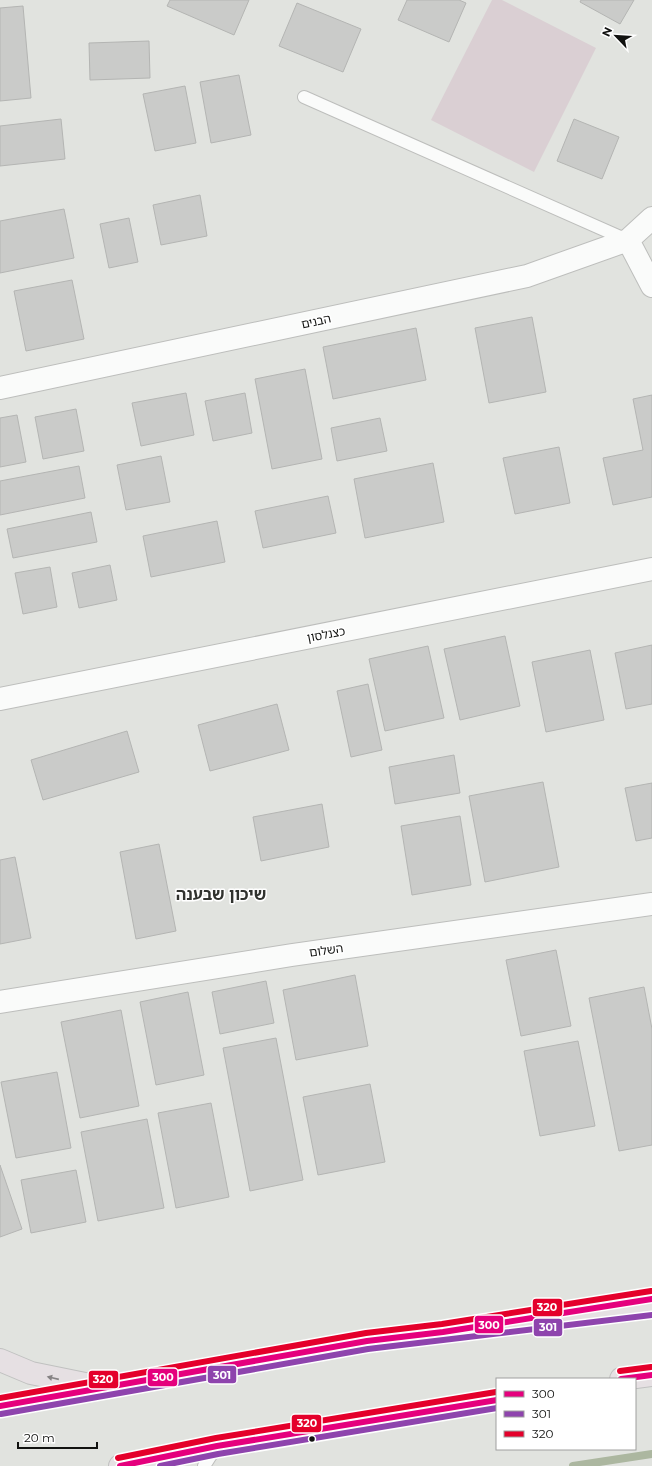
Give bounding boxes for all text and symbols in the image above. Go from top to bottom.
north arrow [596,16,636,56]
text: N [599,25,615,39]
street label: הבנים [300,311,332,331]
street label: כצנלסון [306,623,346,645]
district label: שיכון שבענה [176,885,266,904]
street label: השלום [308,940,344,960]
line badge: 320 [532,1298,563,1317]
text: 320 [536,1300,558,1314]
line badge: 300 [474,1315,504,1334]
text: 300 [477,1318,500,1332]
line badge: 301 [533,1318,563,1337]
text: 301 [538,1320,557,1334]
line badge: 301 [207,1365,237,1384]
line badge: 300 [147,1368,178,1387]
text: 301 [212,1368,231,1382]
line badge: 320 [88,1370,119,1389]
text: 300 [151,1370,174,1384]
text: 320 [92,1372,114,1386]
one-way arrow [47,1375,59,1381]
legend [496,1378,636,1450]
text: 300 [532,1386,555,1401]
text: 301 [532,1406,551,1421]
line badge: 320 [291,1414,322,1433]
text: 320 [296,1416,318,1430]
scale bar [18,1424,97,1450]
text: 320 [532,1426,553,1441]
text: 20 m [24,1430,55,1445]
unlabelled marker [307,1434,317,1444]

